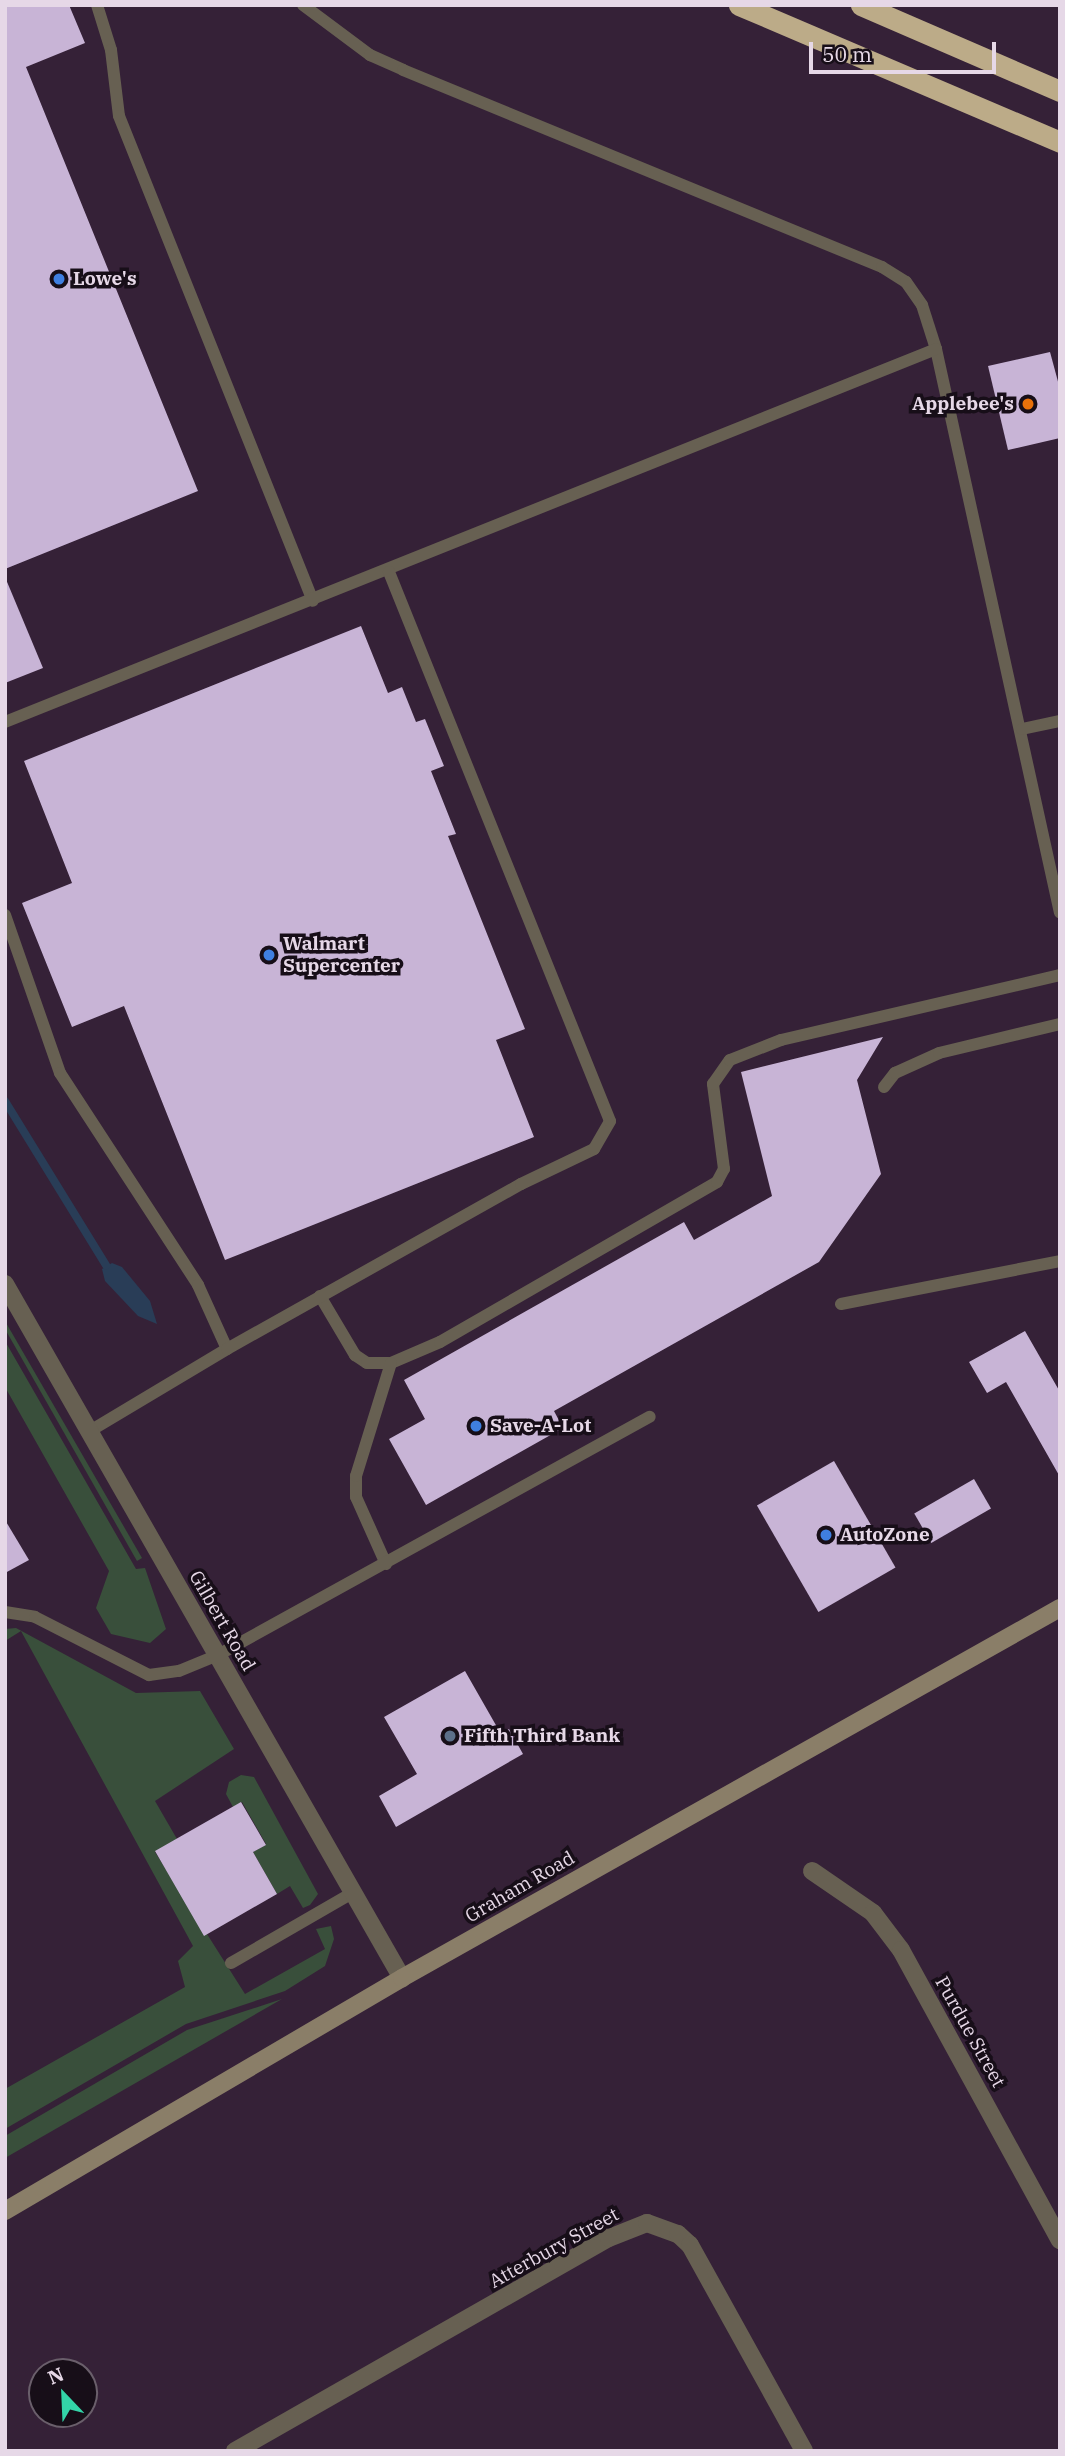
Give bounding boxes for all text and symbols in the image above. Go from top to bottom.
scale bar [813,28,1000,72]
text: 50 m [822,40,872,68]
place label: Lowe's [73,268,137,290]
marker: Lowe's [51,271,67,287]
place label: Applebee's [912,393,1014,415]
marker: Applebee's [1020,396,1036,412]
place label: Walmart Supercenter [283,933,400,977]
marker: Walmart Supercenter [261,947,277,963]
place label: Save-A-Lot [490,1415,591,1437]
marker: Save-A-Lot [468,1418,484,1434]
place label: AutoZone [840,1524,930,1546]
marker: AutoZone [818,1527,834,1543]
street label: Gilbert Road [184,1567,260,1675]
place label: Fifth Third Bank [464,1725,620,1747]
marker: Fifth Third Bank [442,1728,458,1744]
street label: Graham Road [461,1846,579,1928]
street label: Purdue Street [930,1973,1010,2091]
street label: Atterbury Street [485,2203,623,2293]
north arrow [28,2358,98,2428]
text: N [44,2362,67,2389]

